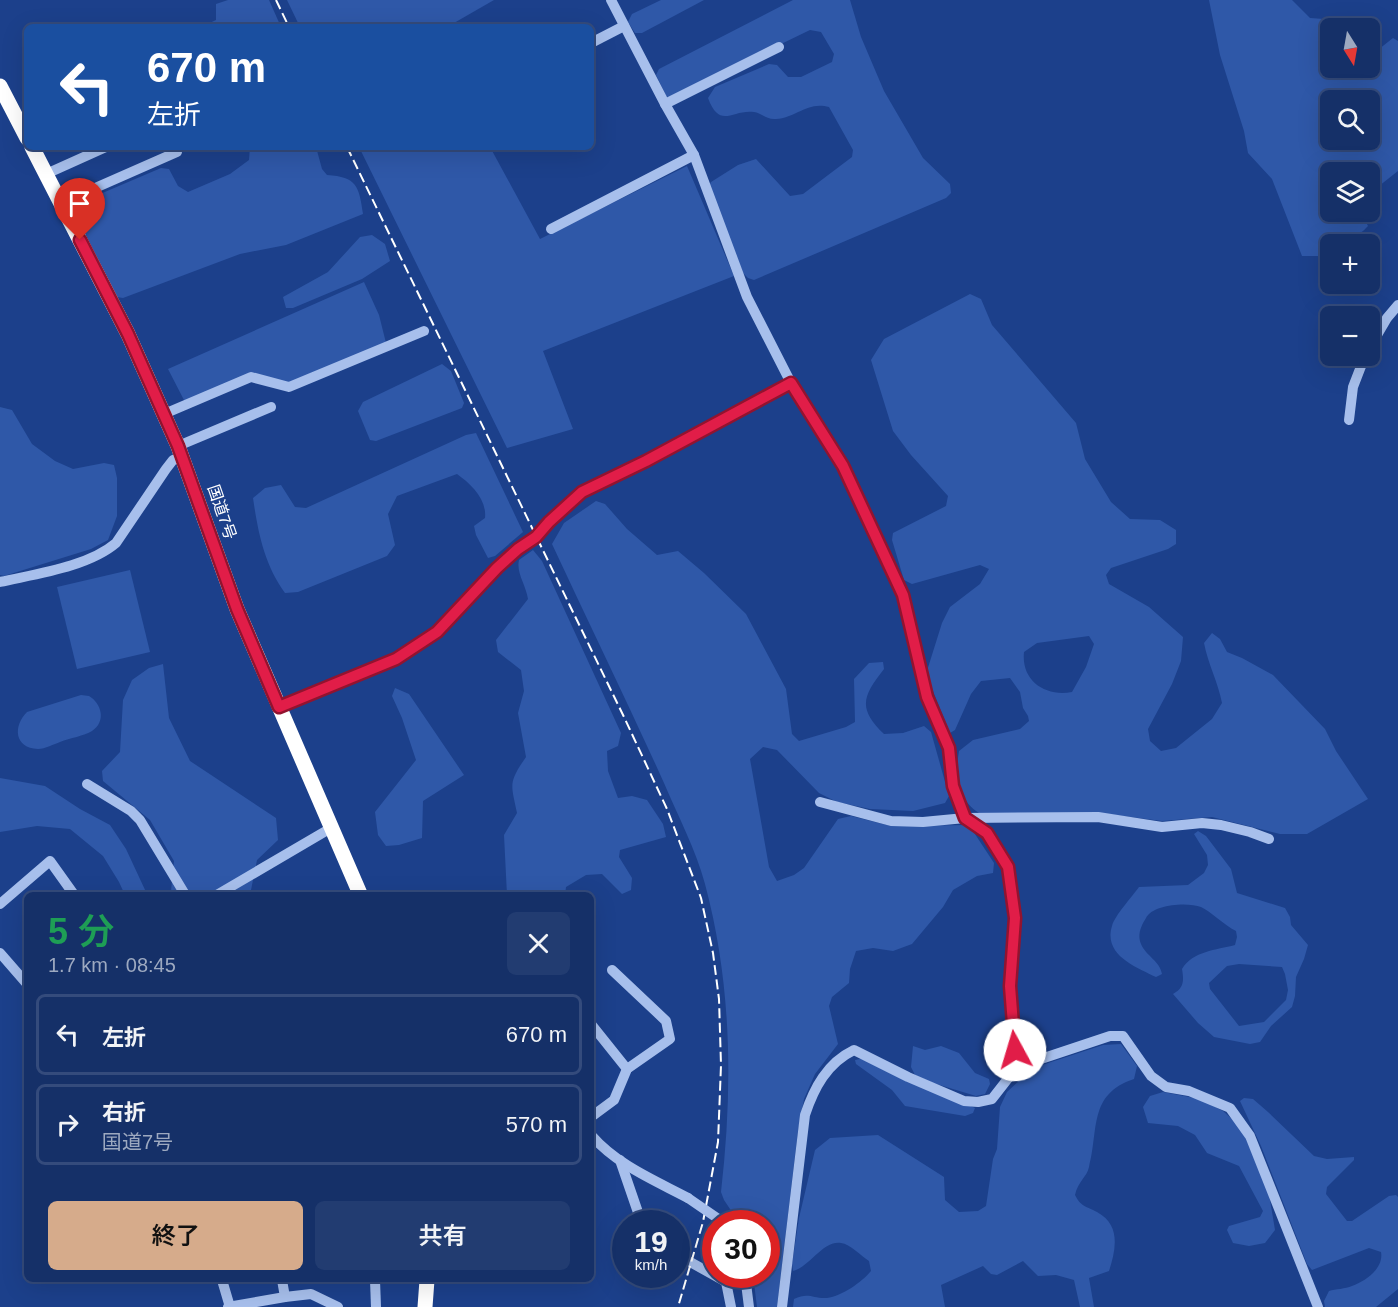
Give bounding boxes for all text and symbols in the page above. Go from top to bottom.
north arrow [1320,18,1380,78]
map controls [1320,18,1380,366]
text: 670 m [147,44,266,91]
icon: left [48,48,126,126]
button: search [1320,90,1380,150]
text: 左折 [147,100,201,130]
button: layers [1320,162,1380,222]
pin [54,178,105,240]
icon: arrive [63,187,96,220]
button: + [1320,234,1380,294]
button: − [1320,306,1380,366]
street label: 国道7号 [205,482,239,542]
text: 5 分 [48,911,114,952]
button: close [507,912,570,975]
text: 1.7 km · 08:45 [48,954,176,976]
icon: left [51,1018,84,1051]
position arrow [983,1018,1047,1082]
text: 670 m [506,1022,567,1047]
text: 左折 [102,1025,146,1050]
text: 右折 [102,1100,146,1125]
icon: right [51,1108,84,1141]
text: 570 m [506,1112,567,1137]
text: 国道7号 [102,1131,173,1153]
button: 終了 [48,1201,303,1270]
button: 共有 [315,1201,570,1270]
speed limit sign: 30 [702,1210,780,1288]
text: 19 [634,1225,668,1258]
text: km/h [635,1256,667,1273]

